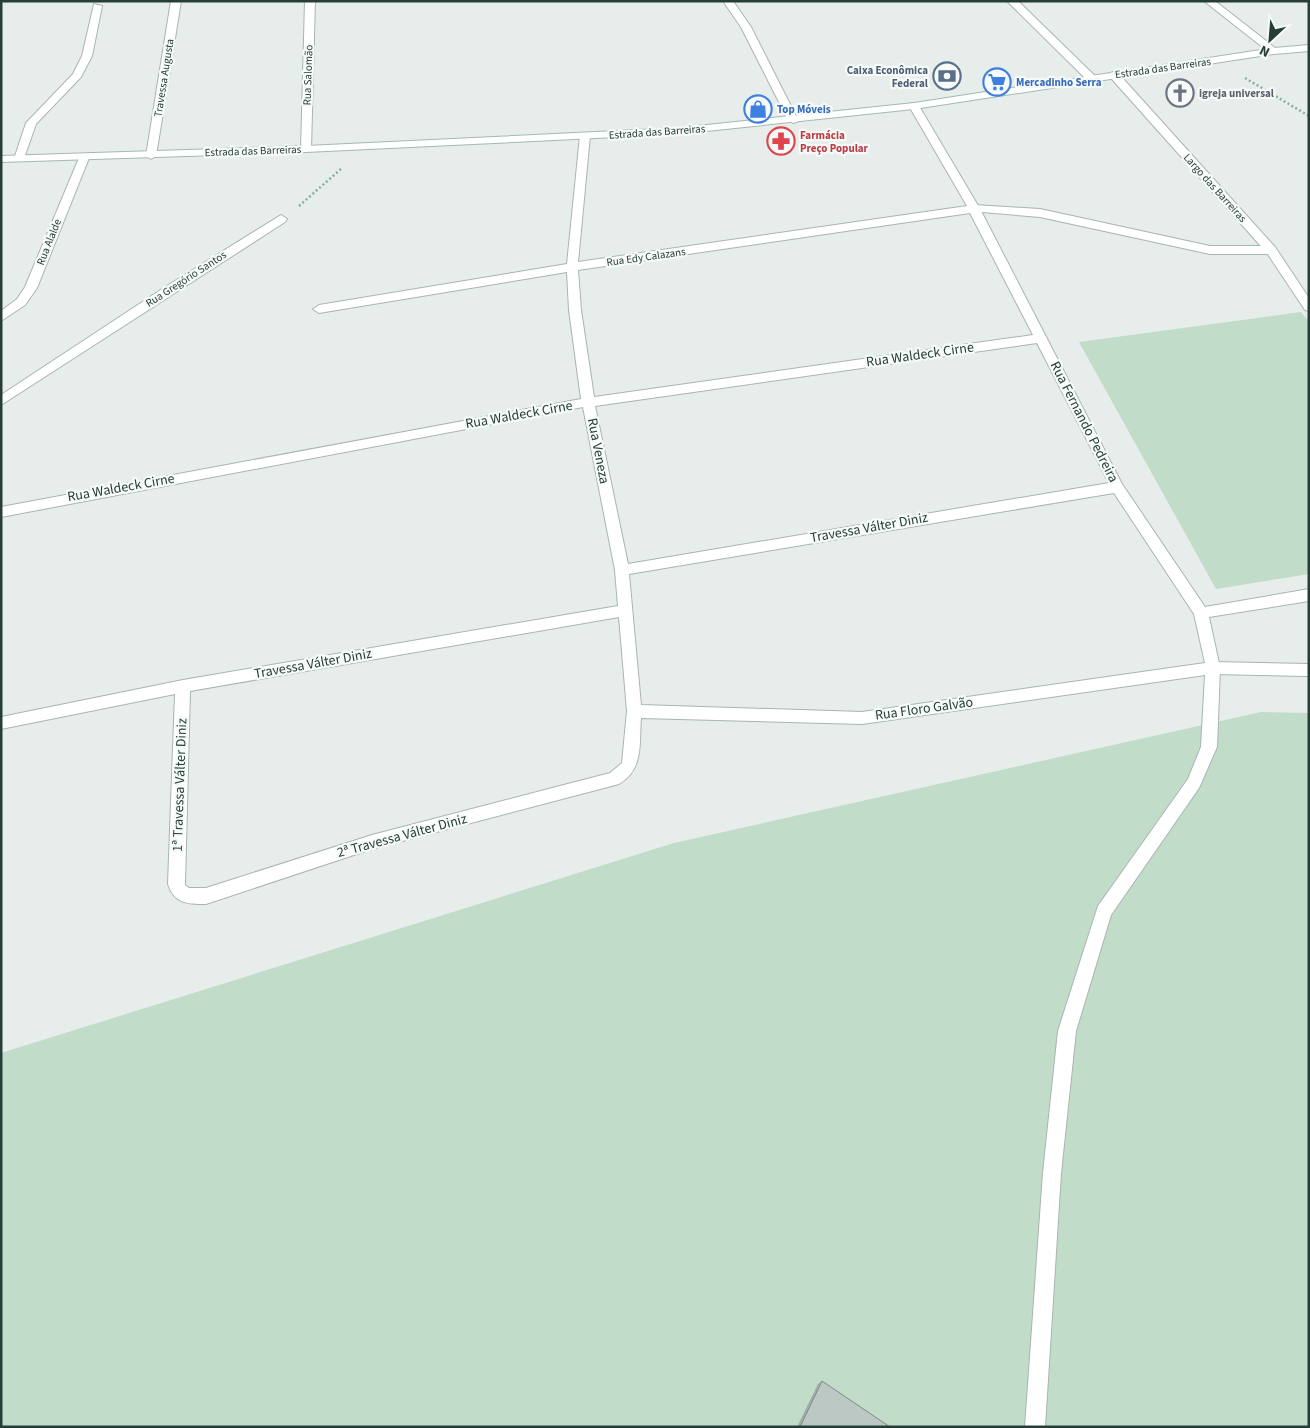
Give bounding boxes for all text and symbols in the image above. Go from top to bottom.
north arrow [1245,15,1295,65]
street label: Travessa Augusta [150,38,178,118]
text: N [1256,40,1273,62]
street label: Rua Salomão [299,44,317,106]
street label: Estrada das Barreiras [1114,54,1212,82]
bank icon: Caixa Econômica Federal [932,61,962,91]
place label: Caixa Econômica Federal [847,63,929,91]
supermarket icon: Mercadinho Serra [982,67,1012,97]
place label: Mercadinho Serra [1016,75,1102,90]
church icon: igreja universal [1165,78,1195,108]
place label: igreja universal [1199,86,1275,101]
shop icon: Top Móveis [743,94,773,124]
place label: Top Móveis [777,102,831,117]
street label: Estrada das Barreiras [608,121,706,143]
pharmacy icon: Farmácia Preço Popular [766,126,796,156]
place label: Farmácia Preço Popular [800,128,869,156]
street label: Estrada das Barreiras [204,142,302,160]
street label: Largo das Barreiras [1180,150,1250,226]
street label: Rua Alalde [33,216,65,267]
street label: Rua Edy Calazans [605,244,687,270]
street label: Rua Gregório Santos [143,247,230,311]
street label: Rua Waldeck Cirne [865,338,975,372]
street label: Rua Fernando Pedreira [1045,358,1123,486]
street label: Rua Waldeck Cirne [464,396,574,434]
street label: Rua Veneza [582,416,614,486]
street label: Rua Waldeck Cirne [66,469,176,507]
street label: Travessa Válter Diniz [809,508,929,548]
street label: Travessa Válter Diniz [253,644,373,684]
street label: Rua Floro Galvão [874,692,974,726]
street label: 1ª Travessa Válter Diniz [168,718,192,852]
street label: 2ª Travessa Válter Diniz [335,809,469,863]

